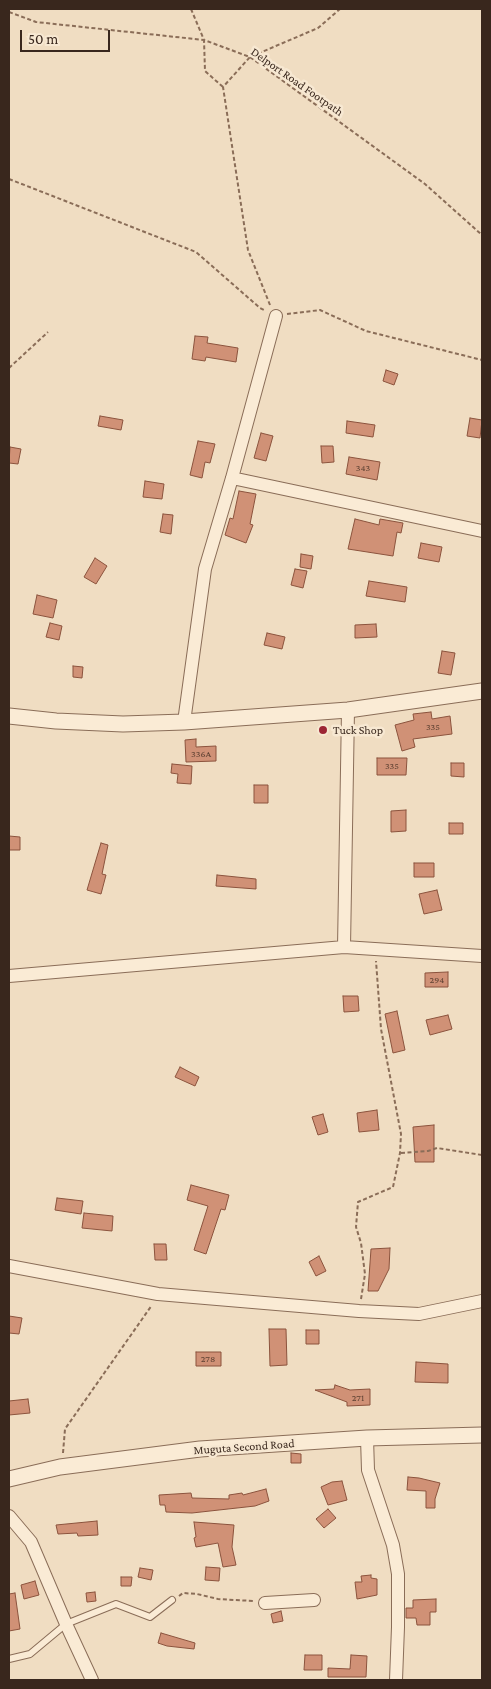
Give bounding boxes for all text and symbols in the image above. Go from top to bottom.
scale bar [22,20,112,52]
text: 50 m [28,31,58,47]
street label: Delport Road Footpath [248,45,346,119]
house number: 343 [356,462,370,474]
house number: 335 [426,721,440,733]
place label: Tuck Shop [333,723,383,737]
marker: Tuck Shop [317,724,329,736]
house number: 336A [191,748,211,760]
house number: 335 [385,760,399,772]
house number: 294 [430,974,444,986]
house number: 278 [201,1353,215,1365]
house number: 271 [352,1392,364,1404]
street label: Muguta Second Road [193,1436,295,1458]

